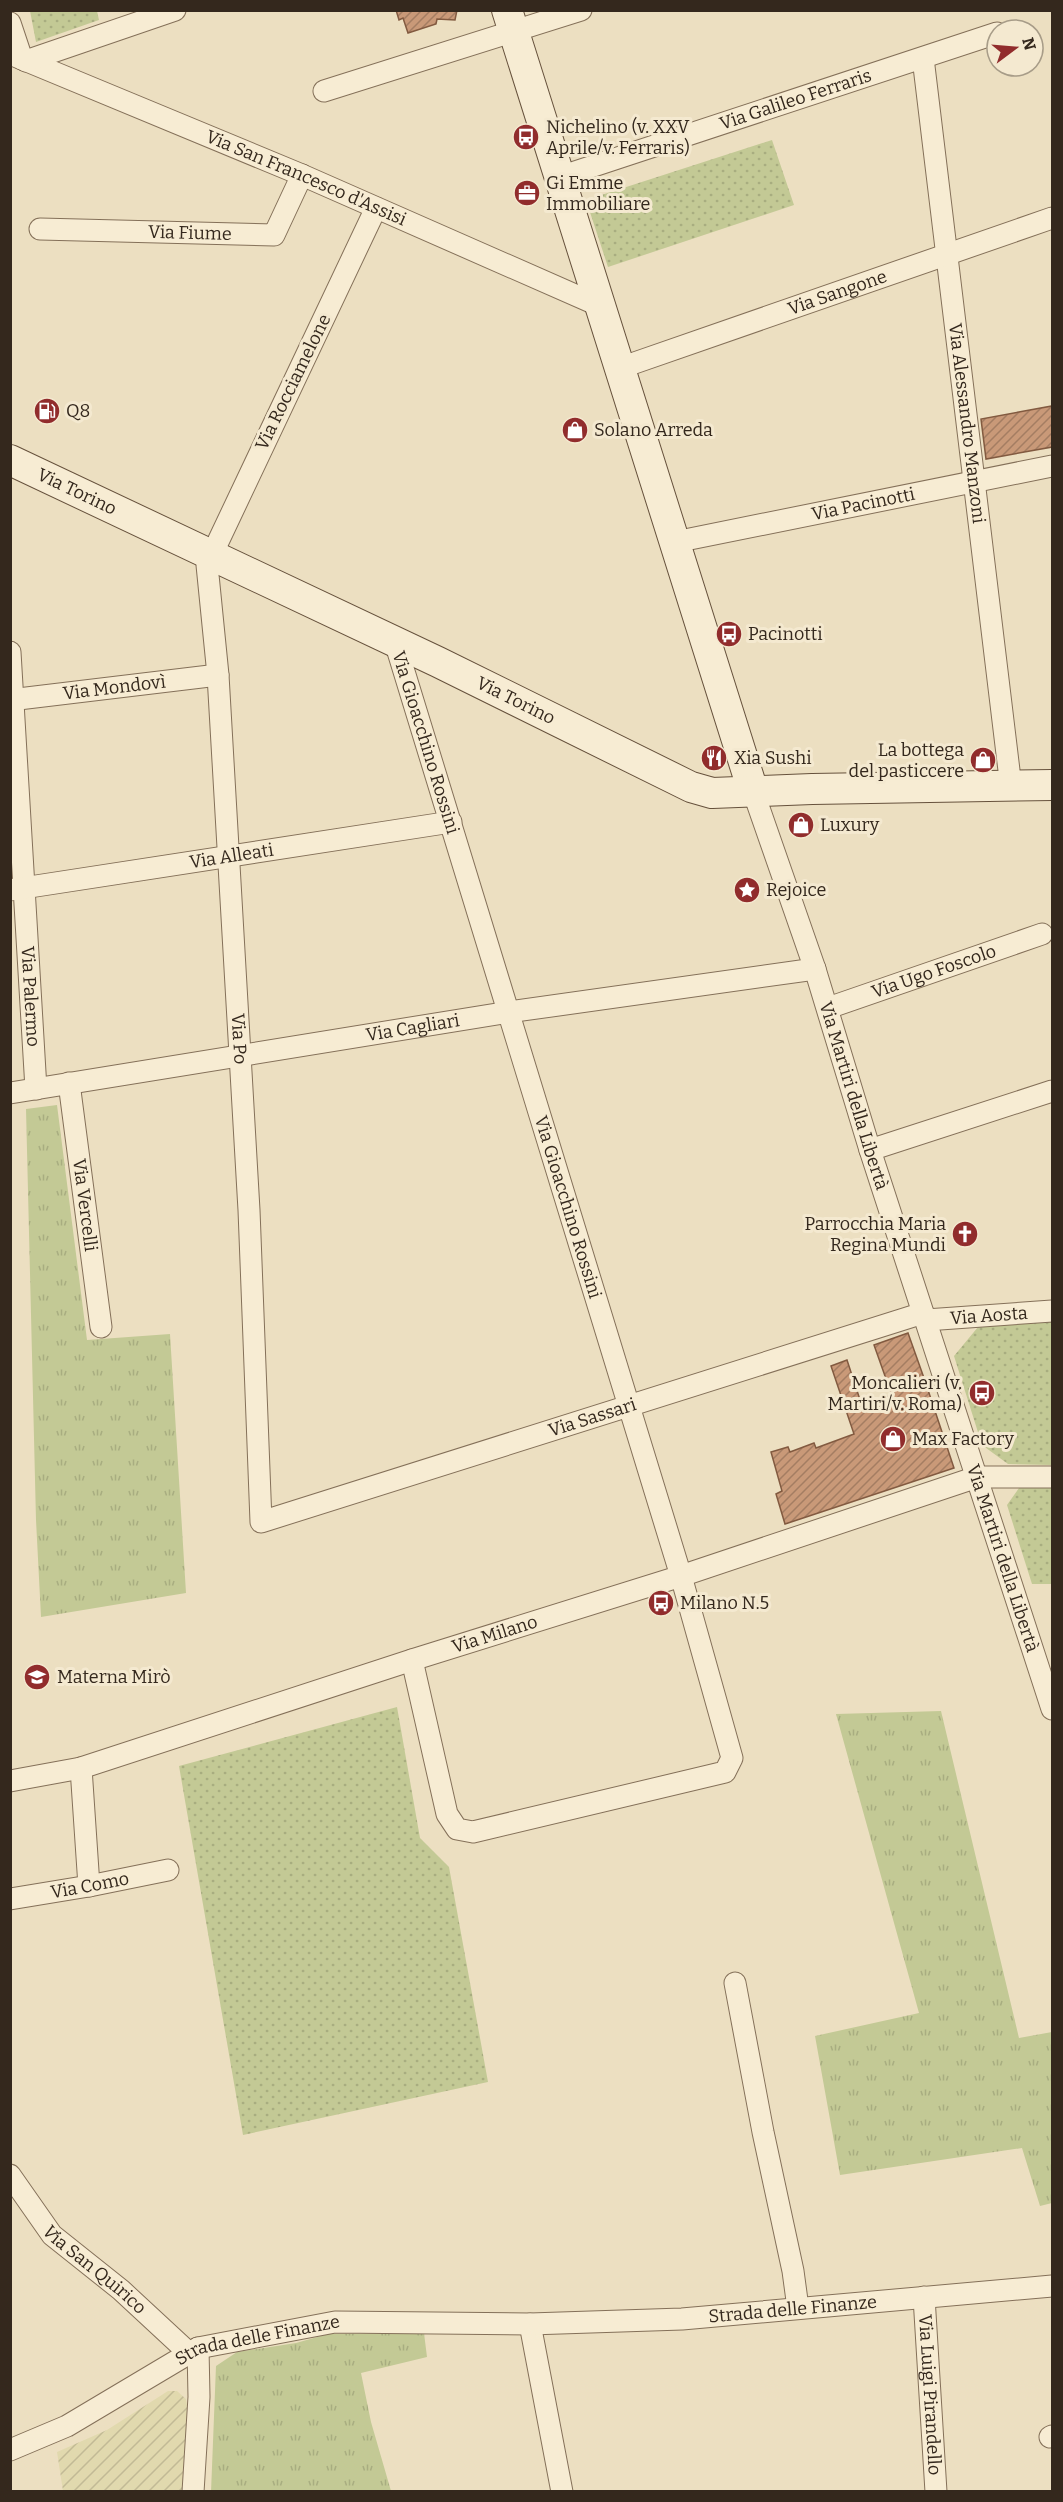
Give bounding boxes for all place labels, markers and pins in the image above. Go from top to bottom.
place label: Nichelino (v. XXV Aprile/v. Ferraris) [546,116,690,159]
bus stop icon: Nichelino (v. XXV Aprile/v. Ferraris) [511,122,541,152]
place label: Gi Emme Immobiliare [546,172,650,215]
office icon: Gi Emme Immobiliare [512,178,542,208]
fuel station icon: Q8 [32,396,62,426]
place label: Q8 [66,400,90,422]
shop icon: Solano Arreda [560,415,590,445]
place label: Solano Arreda [594,419,713,441]
bus stop icon: Pacinotti [714,619,744,649]
place label: Pacinotti [748,623,823,645]
place label: La bottega del pasticcere [849,739,964,782]
restaurant icon: Xia Sushi [699,743,729,773]
shop icon: La bottega del pasticcere [968,745,998,775]
place label: Xia Sushi [734,747,812,769]
shop icon: Luxury [786,810,816,840]
place label: Luxury [820,814,880,836]
place icon: Rejoice [732,875,762,905]
place label: Rejoice [766,879,826,901]
place label: Parrocchia Maria Regina Mundi [804,1213,946,1256]
church icon: Parrocchia Maria Regina Mundi [950,1219,980,1249]
place label: Moncalieri (v. Martiri/v. Roma) [828,1372,962,1415]
bus stop icon: Moncalieri (v. Martiri/v. Roma) [967,1378,997,1408]
shop icon: Max Factory [878,1424,908,1454]
place label: Max Factory [912,1428,1014,1450]
bus stop icon: Milano N.5 [646,1588,676,1618]
place label: Milano N.5 [680,1592,769,1614]
school or university icon: Materna Mirò [22,1662,52,1692]
place label: Materna Mirò [57,1666,171,1688]

